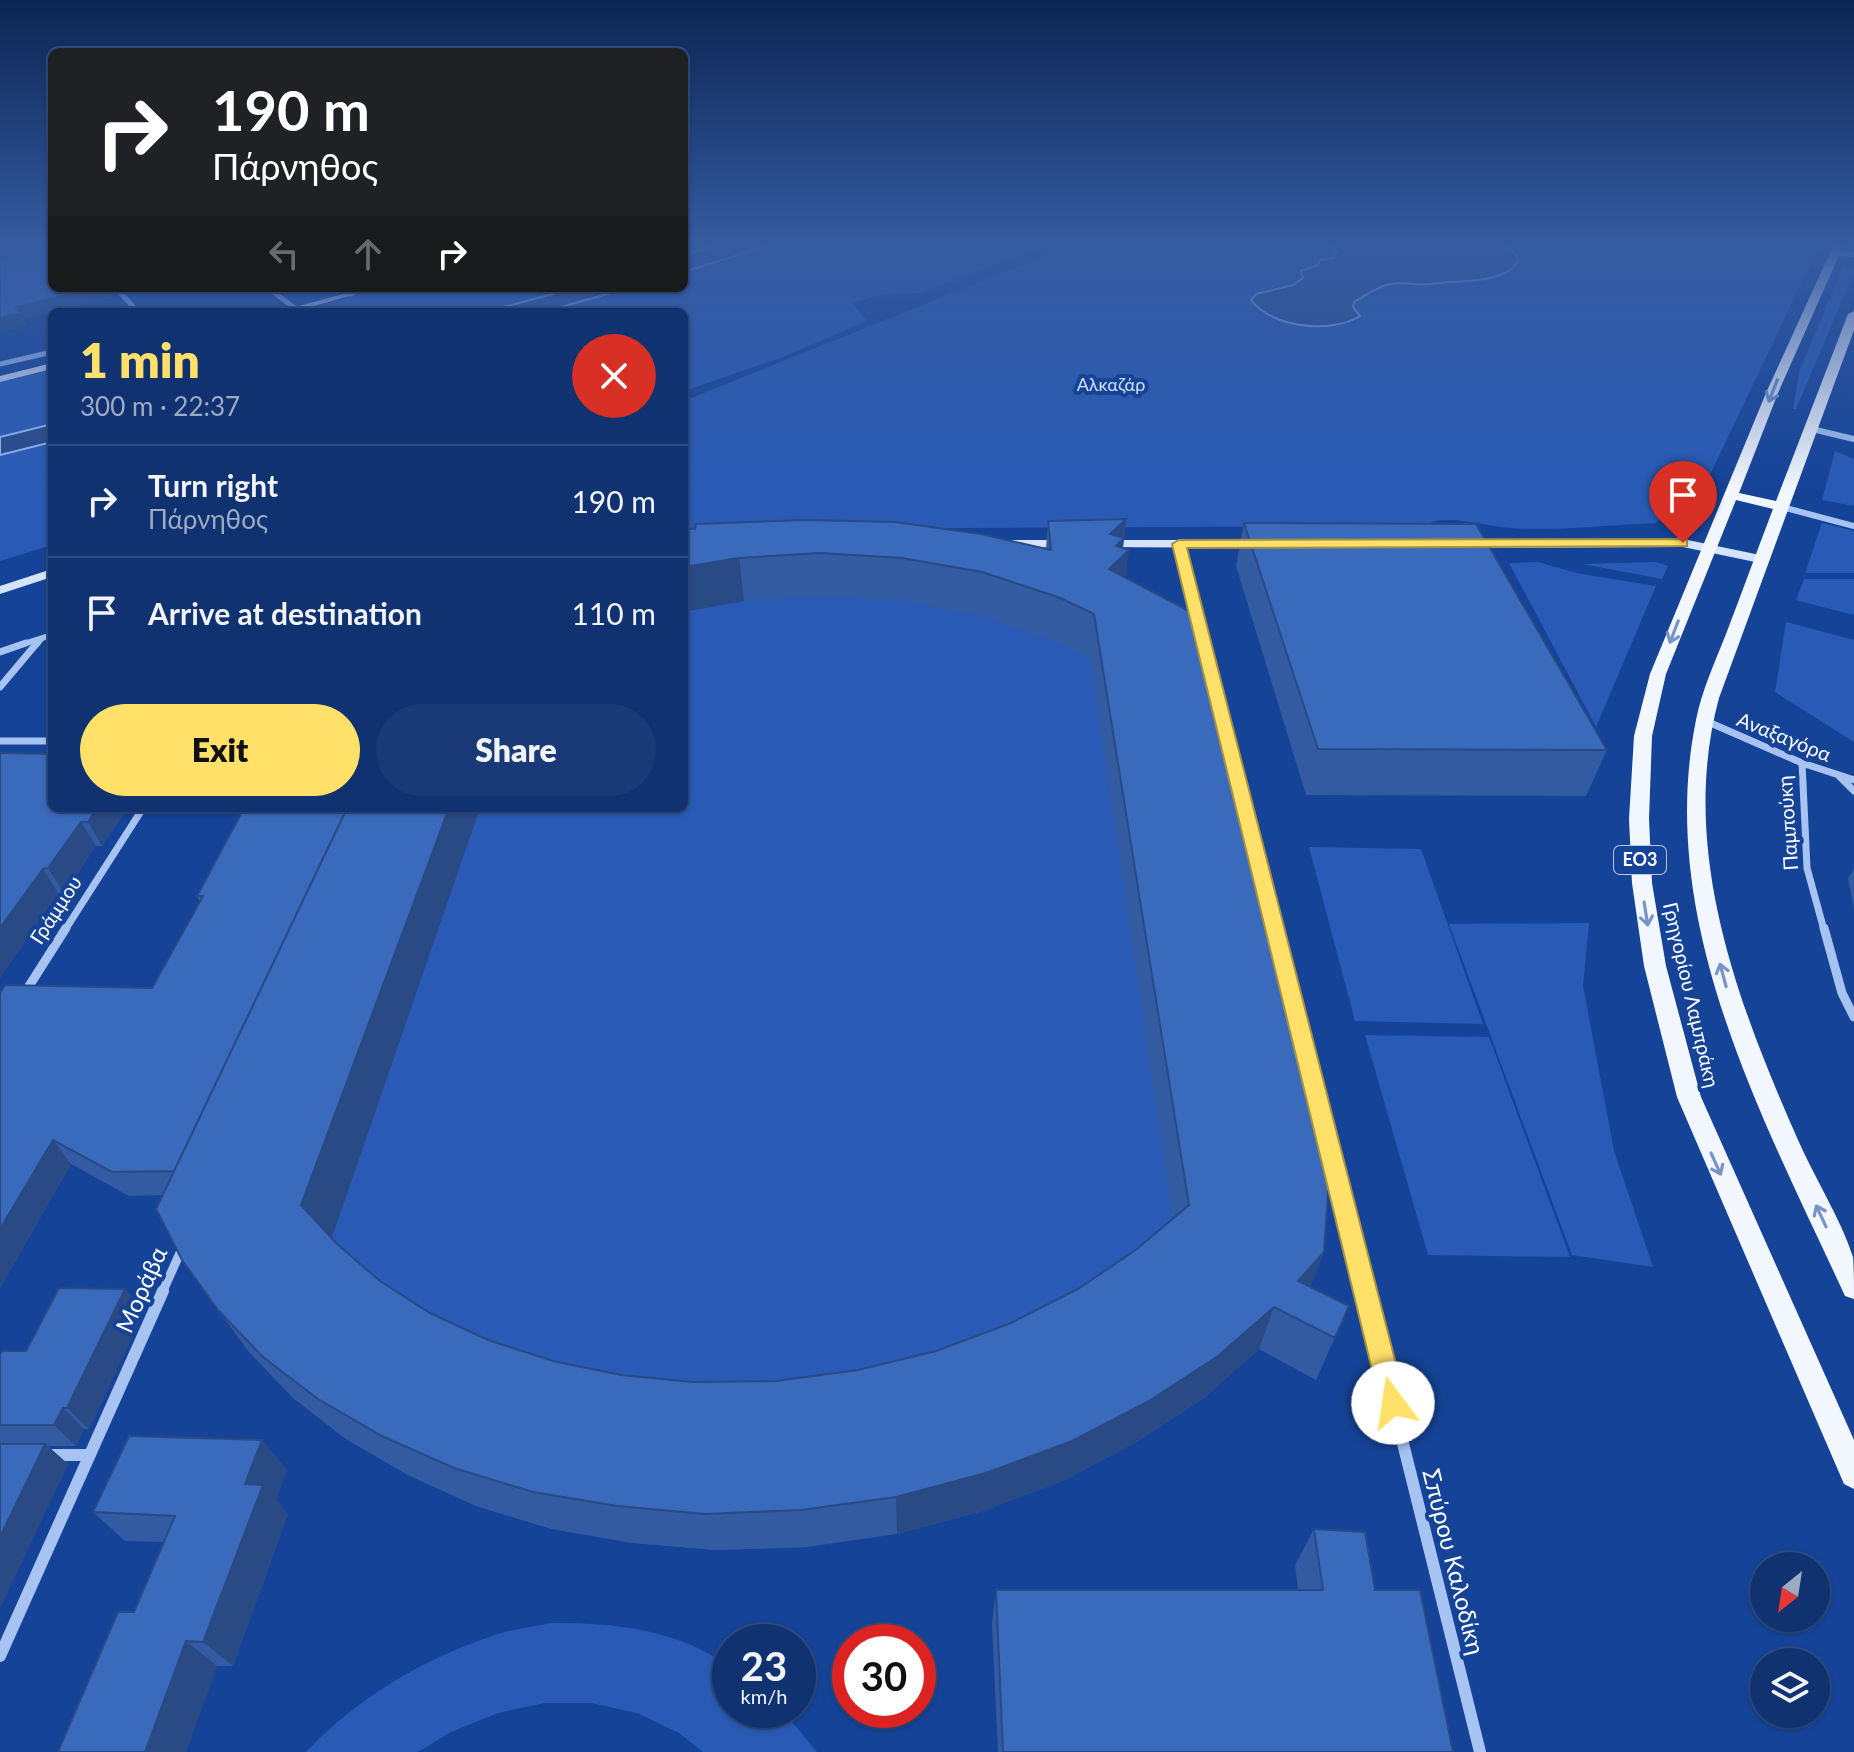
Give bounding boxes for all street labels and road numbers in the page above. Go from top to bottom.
street label: Αναξαγόρα [1734,706,1835,766]
street label: Παμπούκη [1772,775,1802,871]
road number: ΕΟ3 [1614,846,1666,874]
street label: Γράμμου [24,871,86,948]
street label: Γρηγορίου Λαμπράκη [1659,900,1725,1090]
street label: Μοράβα [109,1241,173,1337]
street label: Σπύρου Καλοδίκη [1417,1466,1492,1657]

